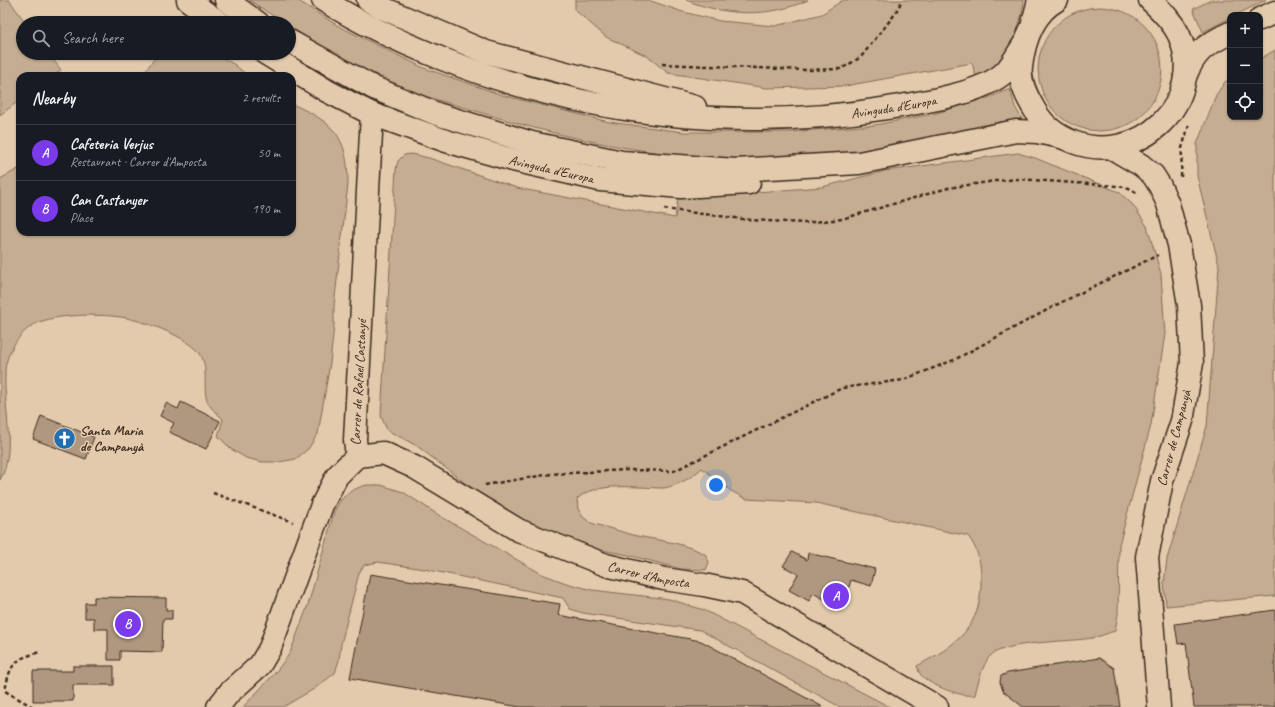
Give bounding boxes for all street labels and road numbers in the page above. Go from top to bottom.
street label: Avinguda d'Europa [850,91,939,122]
street label: Avinguda d'Europa [507,151,597,187]
street label: Carrer de Rafael Castanyé [346,317,370,447]
street label: Carrer de Campanyà [1153,387,1195,488]
street label: Carrer d'Amposta [606,557,692,591]

